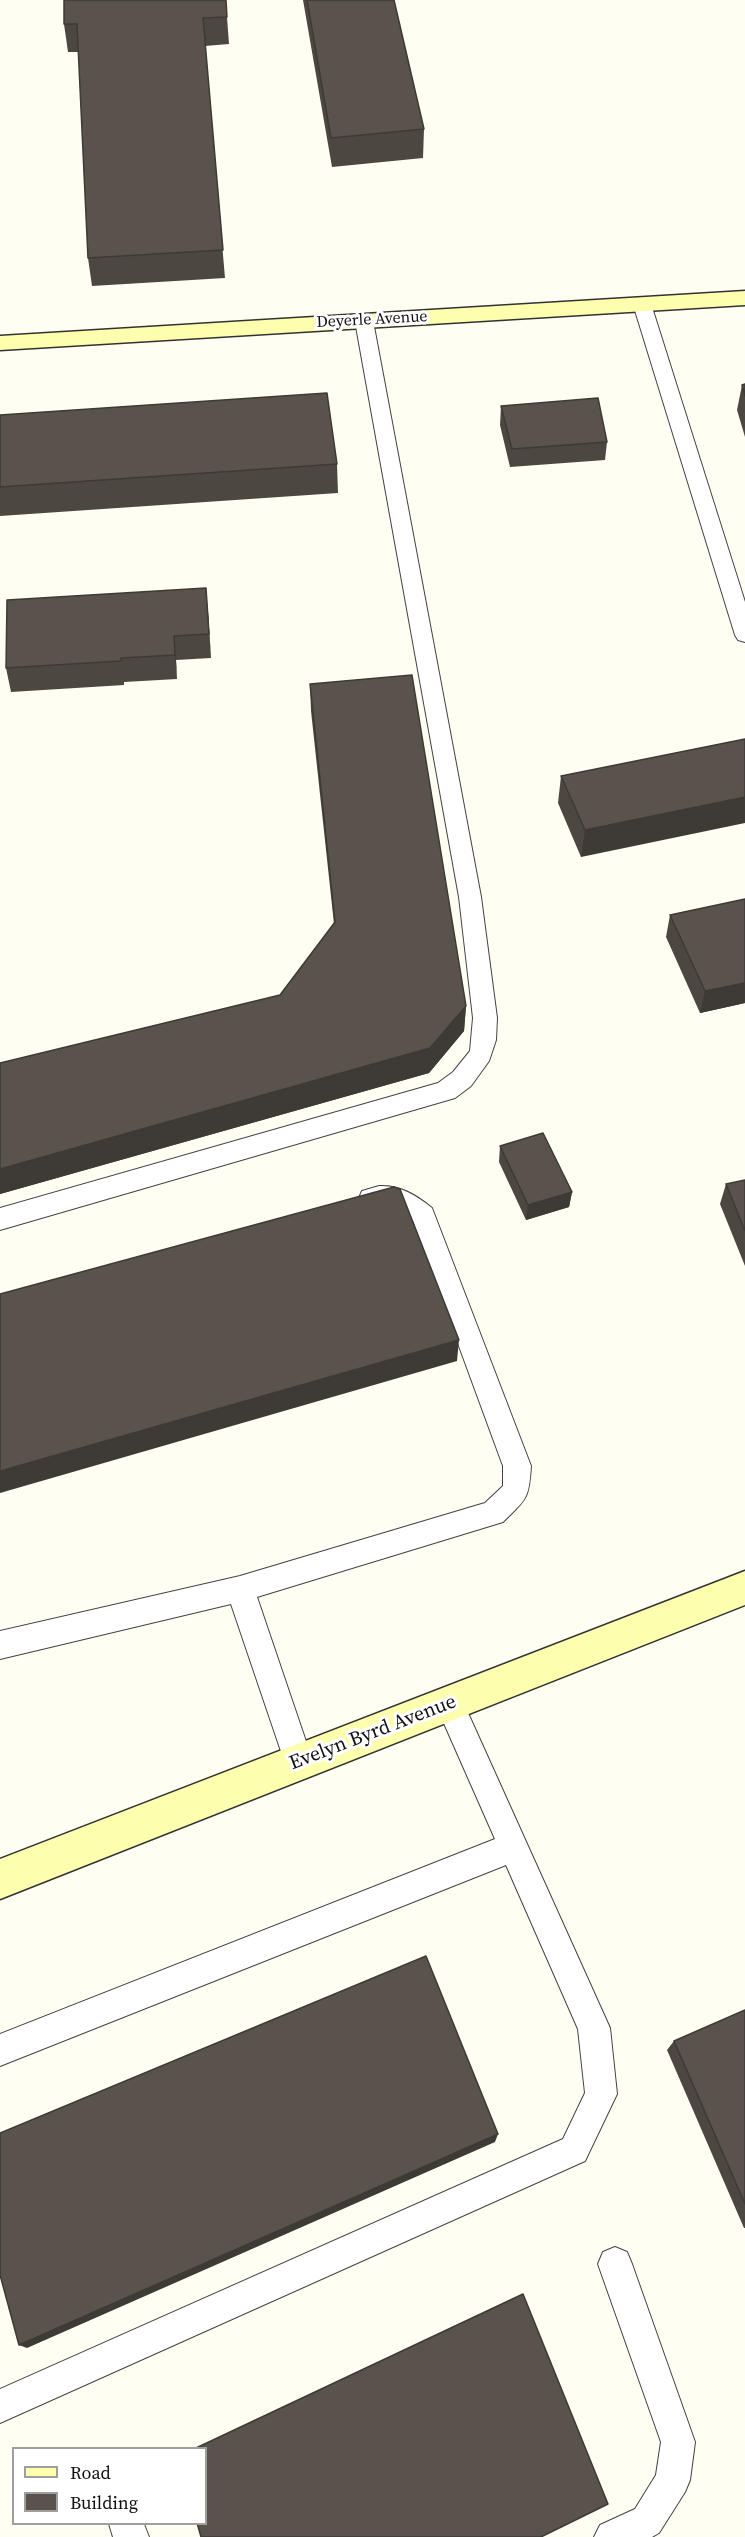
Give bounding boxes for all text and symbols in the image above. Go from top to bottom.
street label: Deyerle Avenue [316,308,428,332]
street label: Evelyn Byrd Avenue [286,1690,460,1776]
legend [12,2447,207,2525]
text: Road [70,2460,111,2485]
text: Building [70,2490,138,2515]

